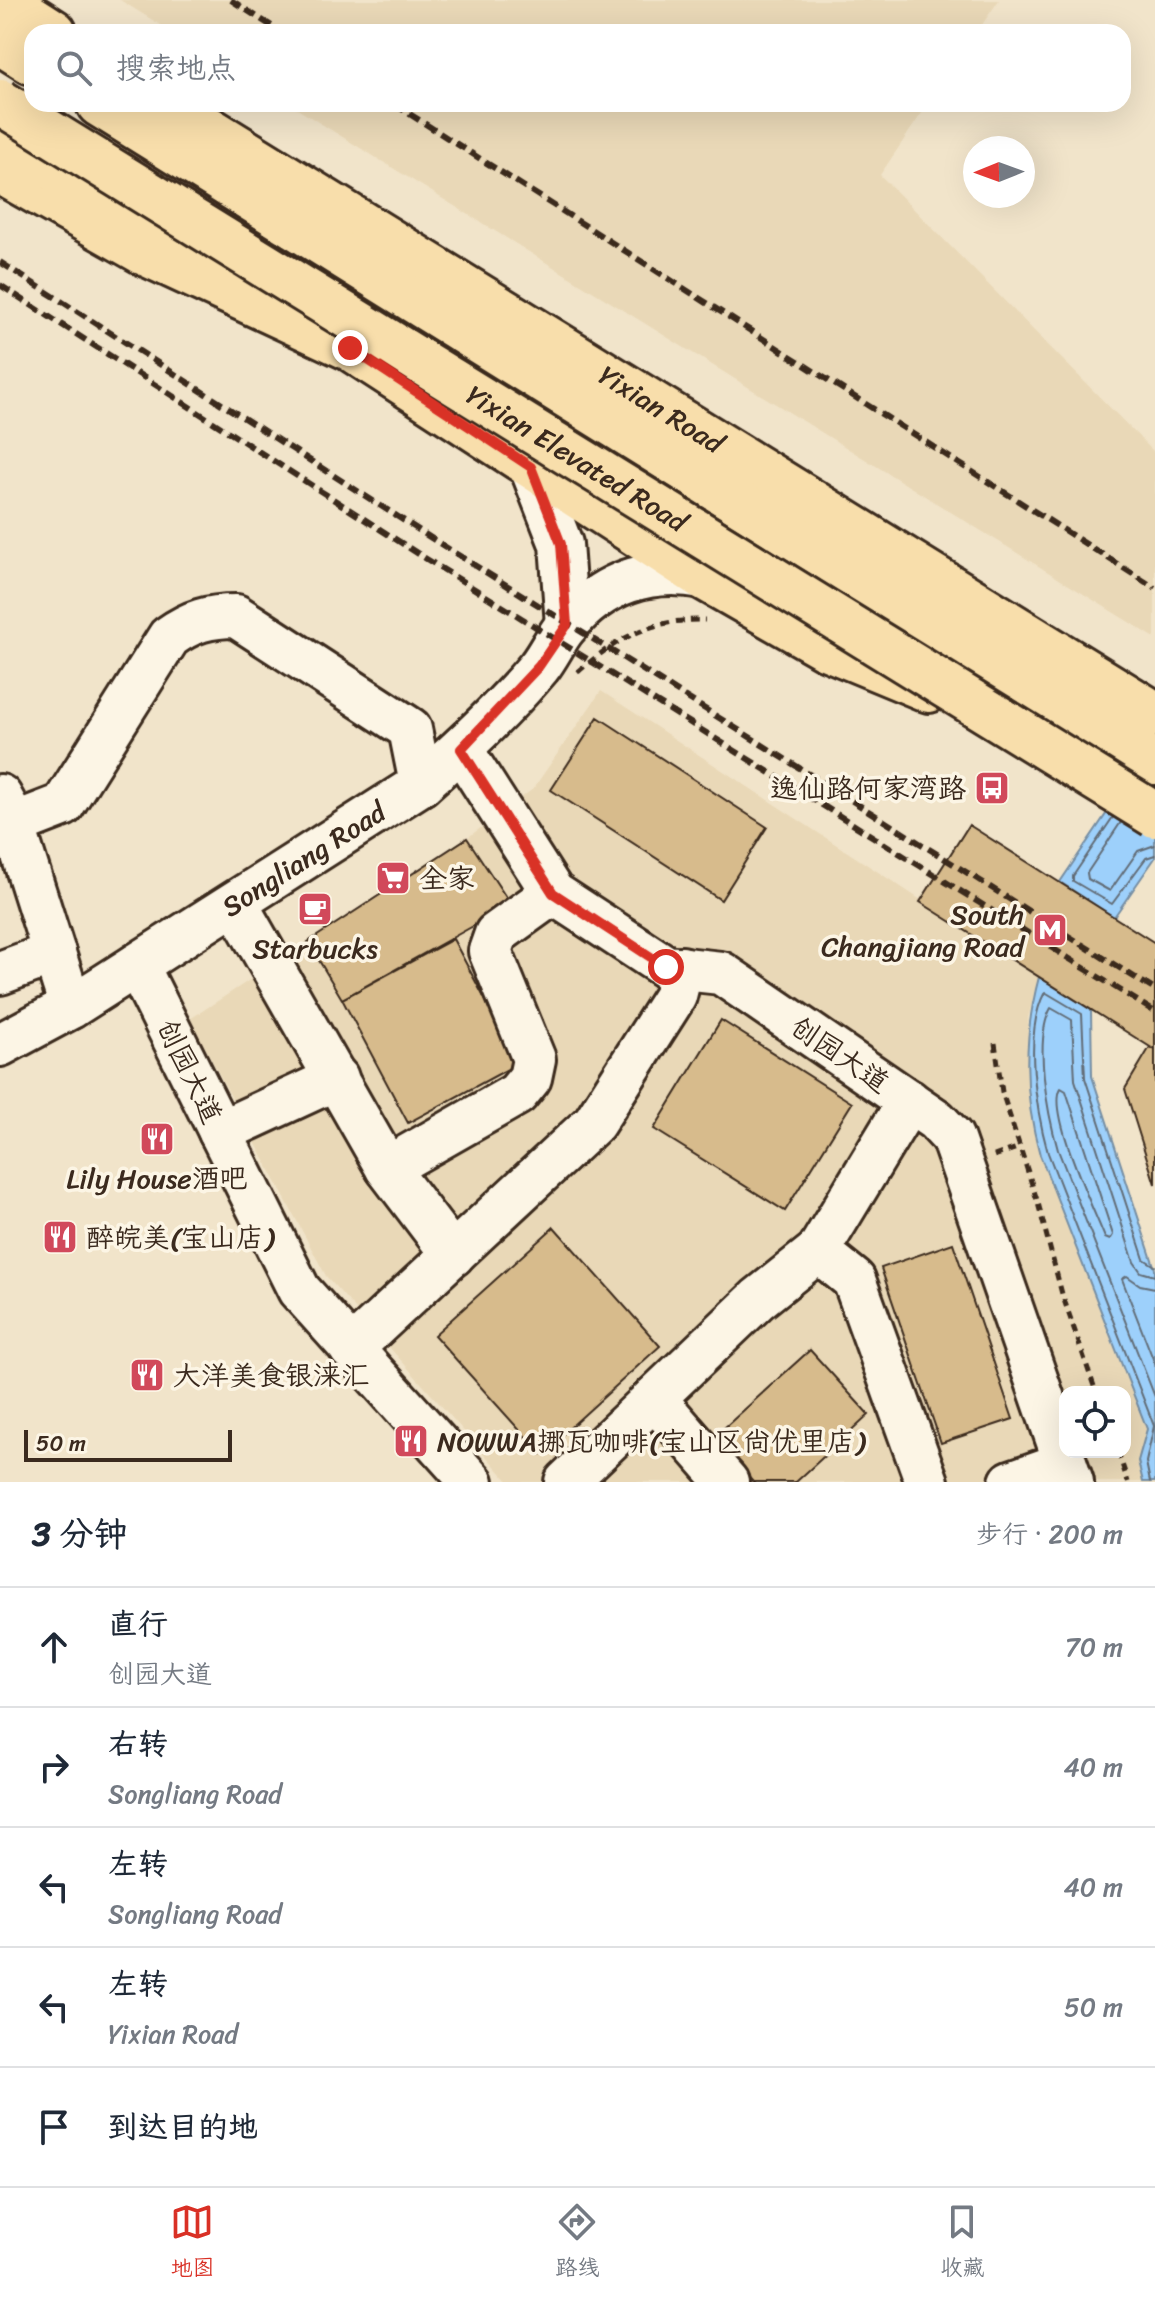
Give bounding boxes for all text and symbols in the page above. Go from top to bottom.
search box [24,24,1131,112]
text: 搜索地点 [116,41,236,95]
icon: search [52,46,96,90]
north arrow [963,136,1035,208]
route end [332,330,368,366]
street label: Yixian Road [589,352,736,468]
street label: Yixian Elevated Road [456,371,699,547]
place label: 逸仙路何家湾路 [770,764,966,813]
bus stop icon: 逸仙路何家湾路 [973,769,1011,807]
street label: Songliang Road [211,787,398,930]
place label: 全家 [419,854,475,903]
supermarket icon: 全家 [374,859,412,897]
cafe icon: Starbucks [296,890,334,928]
place label: South Changjiang Road [821,890,1026,971]
metro station icon: South Changjiang Road [1031,911,1069,949]
place label: Starbucks [252,924,378,973]
route start [648,949,684,985]
street label: 创园大道 [780,1003,900,1106]
street label: 创园大道 [143,1010,236,1132]
restaurant icon: Lily House酒吧 [138,1120,176,1158]
place label: Lily House酒吧 [66,1154,248,1203]
place label: 醉皖美(宝山店) [86,1213,275,1262]
restaurant icon: 醉皖美(宝山店) [41,1218,79,1256]
place label: 大洋美食银涞汇 [173,1351,369,1400]
restaurant icon: 大洋美食银涞汇 [128,1356,166,1394]
map controls [1059,1386,1131,1458]
button: locate [1059,1386,1131,1458]
place label: NOWWA挪瓦咖啡(宝山区尚优里店) [437,1417,866,1466]
restaurant icon: NOWWA挪瓦咖啡(宝山区尚优里店) [392,1422,430,1460]
text: 50 m [36,1424,86,1463]
scale bar [24,1426,232,1462]
text: 3 分钟 [32,1504,128,1564]
text: 步行 · 200 m [976,1511,1123,1557]
text: 直行 [108,1597,168,1651]
text: 70 m [1065,1624,1123,1670]
icon: ahead [32,1625,76,1669]
text: 创园大道 [108,1651,212,1697]
text: 右转 [108,1717,168,1771]
text: 40 m [1064,1744,1123,1790]
icon: right [32,1745,76,1789]
text: Songliang Road [108,1771,282,1817]
text: 左转 [108,1837,168,1891]
text: 40 m [1064,1864,1123,1910]
icon: left [32,1865,76,1909]
text: Songliang Road [108,1891,282,1937]
text: 左转 [108,1957,168,2011]
text: 50 m [1064,1984,1123,2030]
icon: left [32,1985,76,2029]
text: Yixian Road [108,2011,238,2057]
text: 到达目的地 [108,2100,258,2154]
icon: arrive [32,2105,76,2149]
tab: 地图 [170,2200,215,2287]
tab: 路线 [555,2200,600,2287]
tab: 收藏 [940,2200,985,2287]

